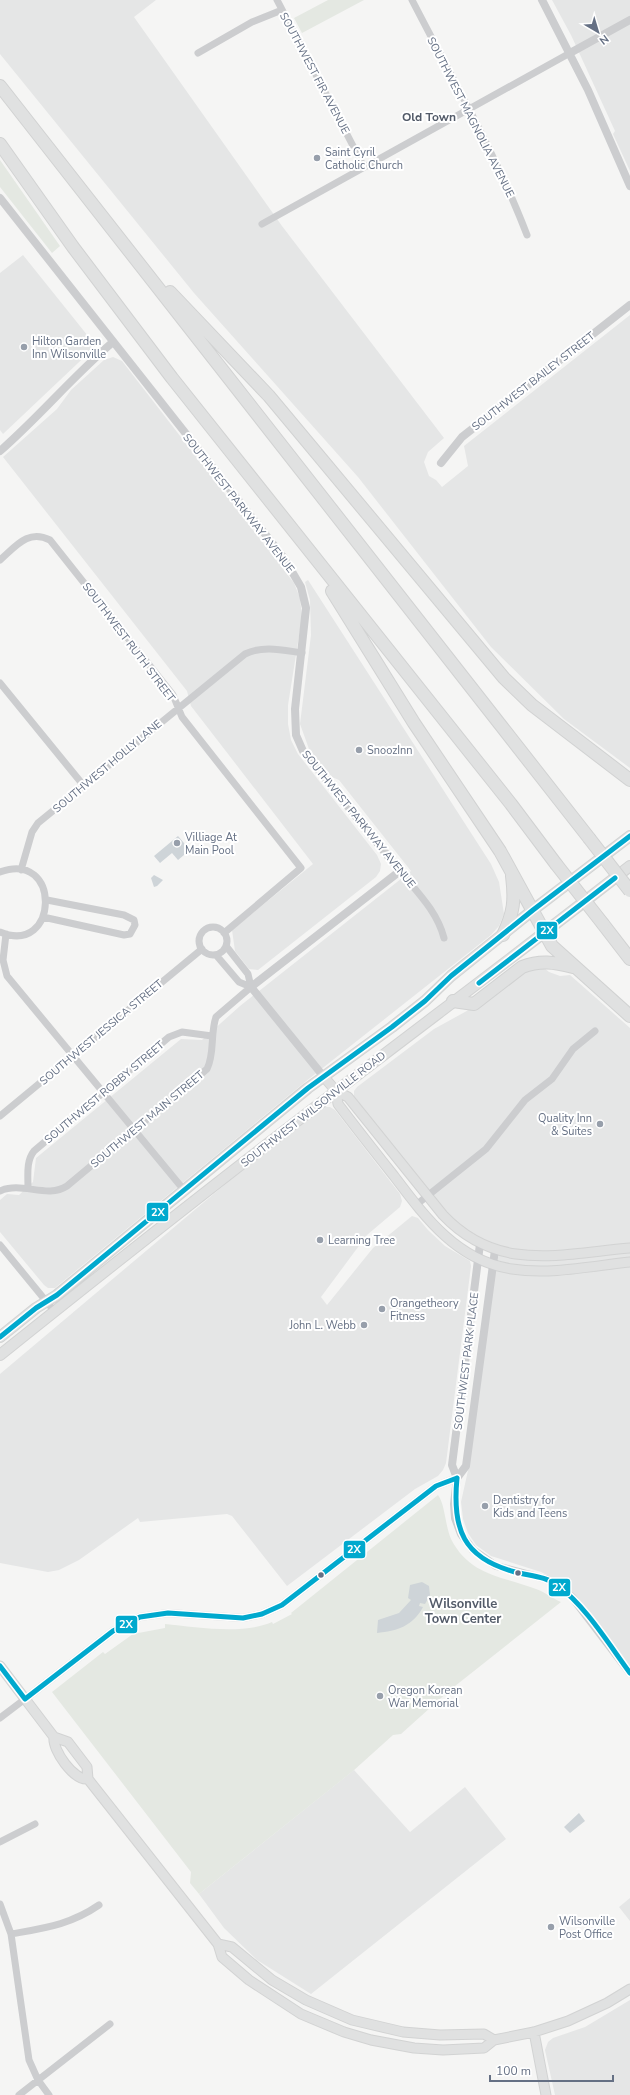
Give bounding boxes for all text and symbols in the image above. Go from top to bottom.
street label: SOUTHWEST FIR AVENUE [276,10,353,137]
north arrow [578,12,618,52]
text: N [596,31,612,48]
street label: SOUTHWEST MAGNOLIA AVENUE [423,34,518,200]
district label: Old Town [402,109,456,125]
place label: Saint Cyril Catholic Church [325,145,403,173]
marker: Saint Cyril Catholic Church [312,153,322,163]
street label: SOUTHWEST BAILEY STREET [469,328,598,434]
place label: Hilton Garden Inn Wilsonville [32,334,106,362]
marker: Hilton Garden Inn Wilsonville [19,342,29,352]
street label: SOUTHWEST PARKWAY AVENUE [179,430,298,576]
street label: SOUTHWEST RUTH STREET [79,580,179,705]
street label: SOUTHWEST HOLLY LANE [50,716,165,816]
place label: SnoozInn [367,743,413,758]
marker: SnoozInn [354,745,364,755]
street label: SOUTHWEST PARKWAY AVENUE [298,747,419,891]
place label: Villiage At Main Pool [184,830,237,858]
marker: Villiage At Main Pool [172,838,182,848]
line badge: 2X [536,921,558,940]
text: 2X [540,923,555,938]
street label: SOUTHWEST JESSICA STREET [36,976,166,1089]
street label: SOUTHWEST ROBBY STREET [41,1037,168,1147]
street label: SOUTHWEST WILSONVILLE ROAD [238,1048,389,1171]
street label: SOUTHWEST MAIN STREET [87,1067,207,1171]
place label: Quality Inn & Suites [538,1111,592,1139]
marker: Quality Inn & Suites [595,1119,605,1129]
line badge: 2X [146,1202,169,1222]
text: 2X [151,1205,166,1220]
place label: Learning Tree [328,1233,395,1248]
marker: Learning Tree [315,1235,325,1245]
street label: SOUTHWEST PARK PLACE [451,1291,482,1431]
place label: Orangetheory Fitness [390,1296,459,1324]
marker: Orangetheory Fitness [377,1304,387,1314]
place label: John L. Webb [288,1318,356,1333]
marker: John L. Webb [359,1320,369,1330]
place label: Dentistry for Kids and Teens [493,1493,567,1521]
marker: Dentistry for Kids and Teens [480,1501,490,1511]
line badge: 2X [343,1540,366,1559]
text: 2X [347,1542,362,1557]
unlabelled marker [513,1568,523,1578]
unlabelled marker [316,1570,326,1580]
line badge: 2X [548,1578,571,1597]
text: 2X [552,1580,567,1595]
district label: Wilsonville Town Center [425,1595,502,1628]
line badge: 2X [115,1615,138,1634]
text: 2X [119,1617,134,1632]
place label: Oregon Korean War Memorial [388,1683,462,1711]
marker: Oregon Korean War Memorial [375,1691,385,1701]
place label: Wilsonville Post Office [559,1914,615,1942]
marker: Wilsonville Post Office [546,1922,556,1932]
scale bar [490,2057,613,2083]
text: 100 m [496,2063,531,2079]

